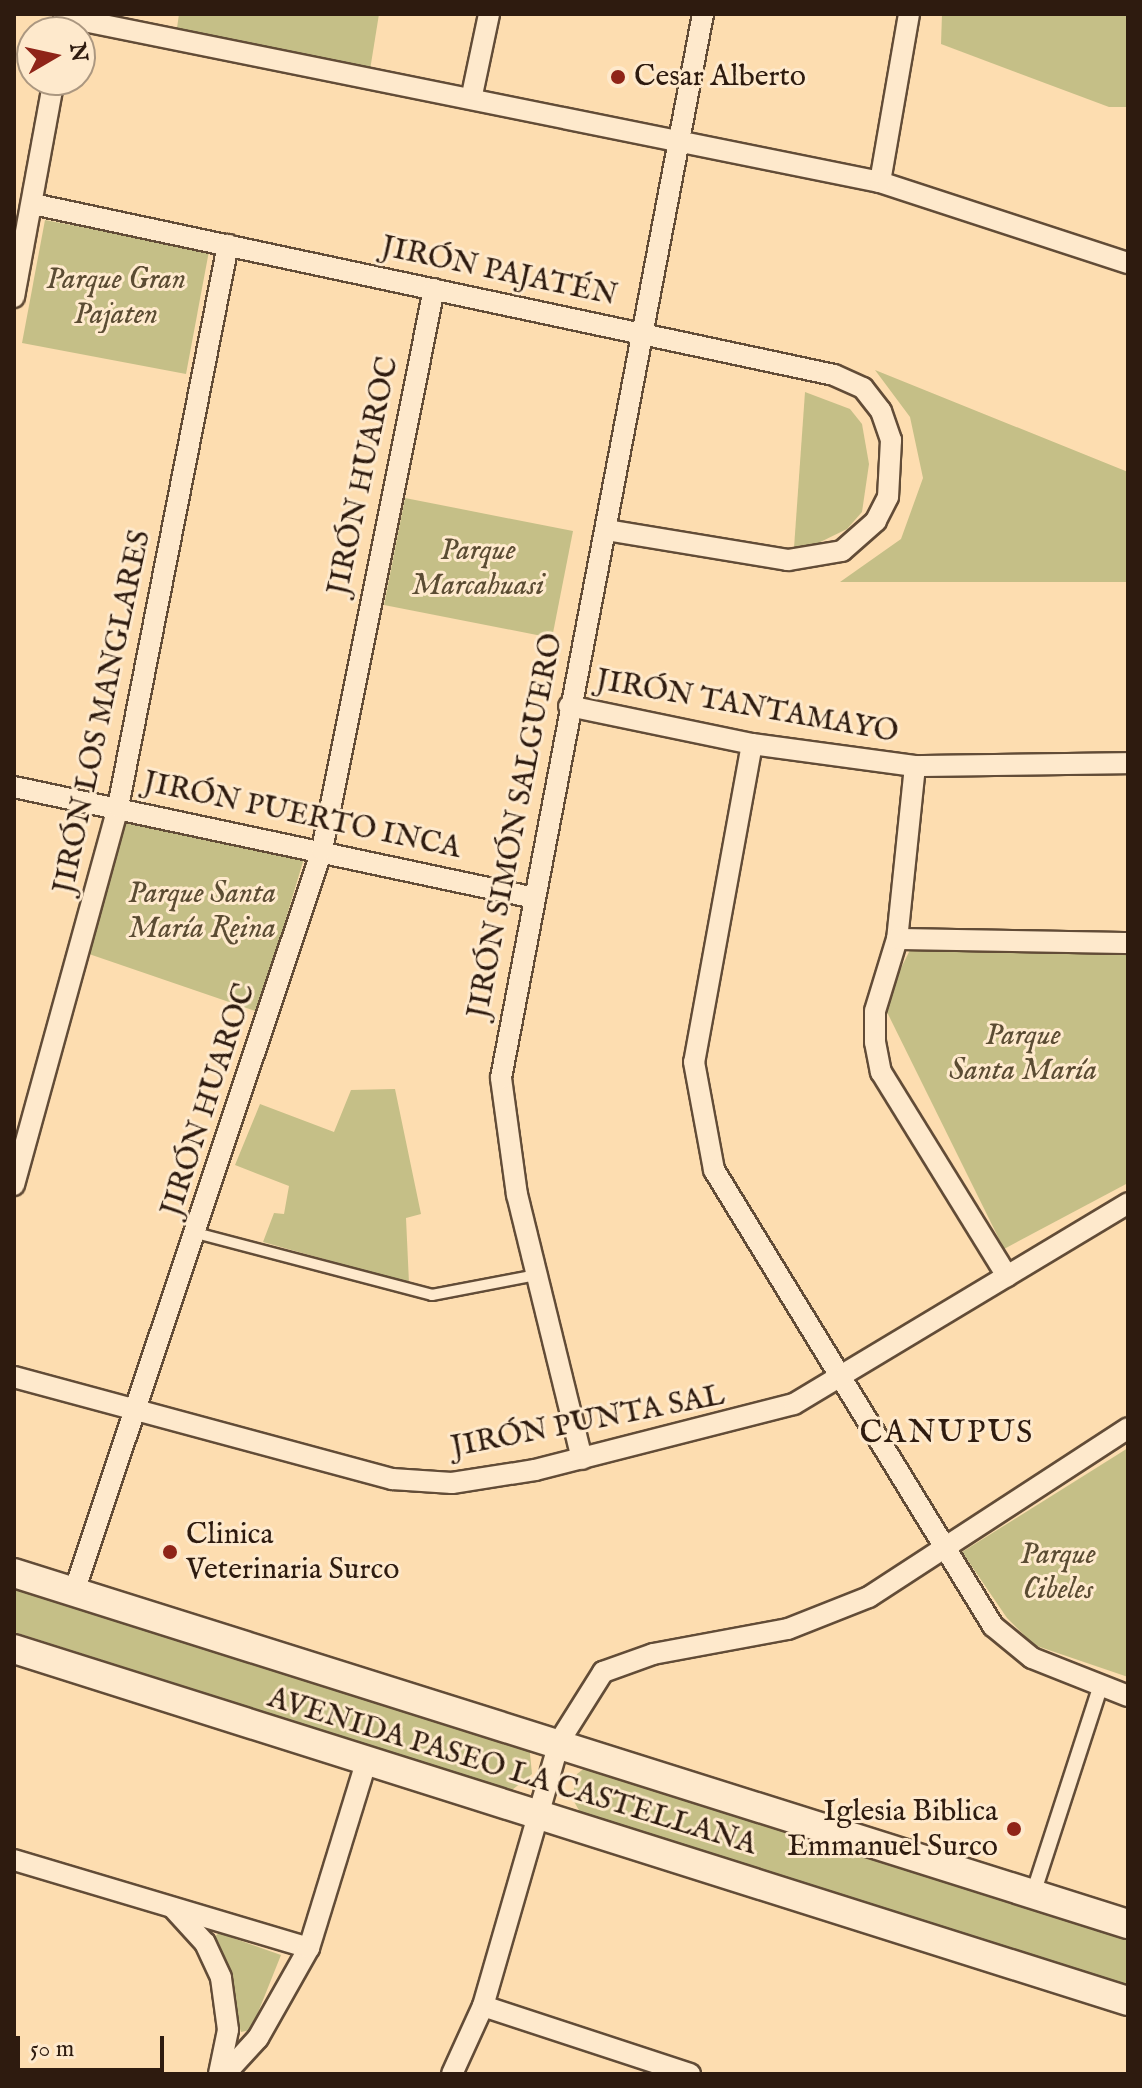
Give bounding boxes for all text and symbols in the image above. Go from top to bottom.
north arrow [16,16,96,96]
text: N [62,41,93,64]
place label: Cesar Alberto [634,59,806,95]
marker: Cesar Alberto [609,68,627,86]
street label: JIRÓN PAJATÉN [378,229,620,315]
park label: Parque Gran Pajaten [46,262,186,332]
street label: JIRÓN HUAROC [321,353,407,599]
street label: JIRÓN LOS MANGLARES [47,527,159,897]
park label: Parque Marcahuasi [411,533,545,604]
street label: JIRÓN SIMÓN SALGUERO [461,631,571,1021]
street label: JIRÓN TANTAMAYO [593,663,901,751]
street label: JIRÓN PUERTO INCA [140,765,464,867]
park label: Parque Santa María Reina [128,876,276,946]
street label: JIRÓN HUAROC [154,979,264,1221]
park label: Parque Santa María [949,1018,1097,1088]
street label: JIRÓN PUNTA SAL [448,1378,728,1466]
district label: CANUPUS [860,1415,1034,1453]
place label: Clinica Veterinaria Surco [186,1517,399,1588]
park label: Parque Cibeles [1020,1537,1096,1608]
marker: Clinica Veterinaria Surco [161,1543,179,1561]
street label: AVENIDA PASEO LA CASTELLANA [263,1680,761,1864]
place label: Iglesia Biblica Emmanuel Surco [787,1794,998,1864]
marker: Iglesia Biblica Emmanuel Surco [1005,1820,1023,1838]
scale bar [20,2020,168,2070]
text: 50 m [30,2034,74,2065]

